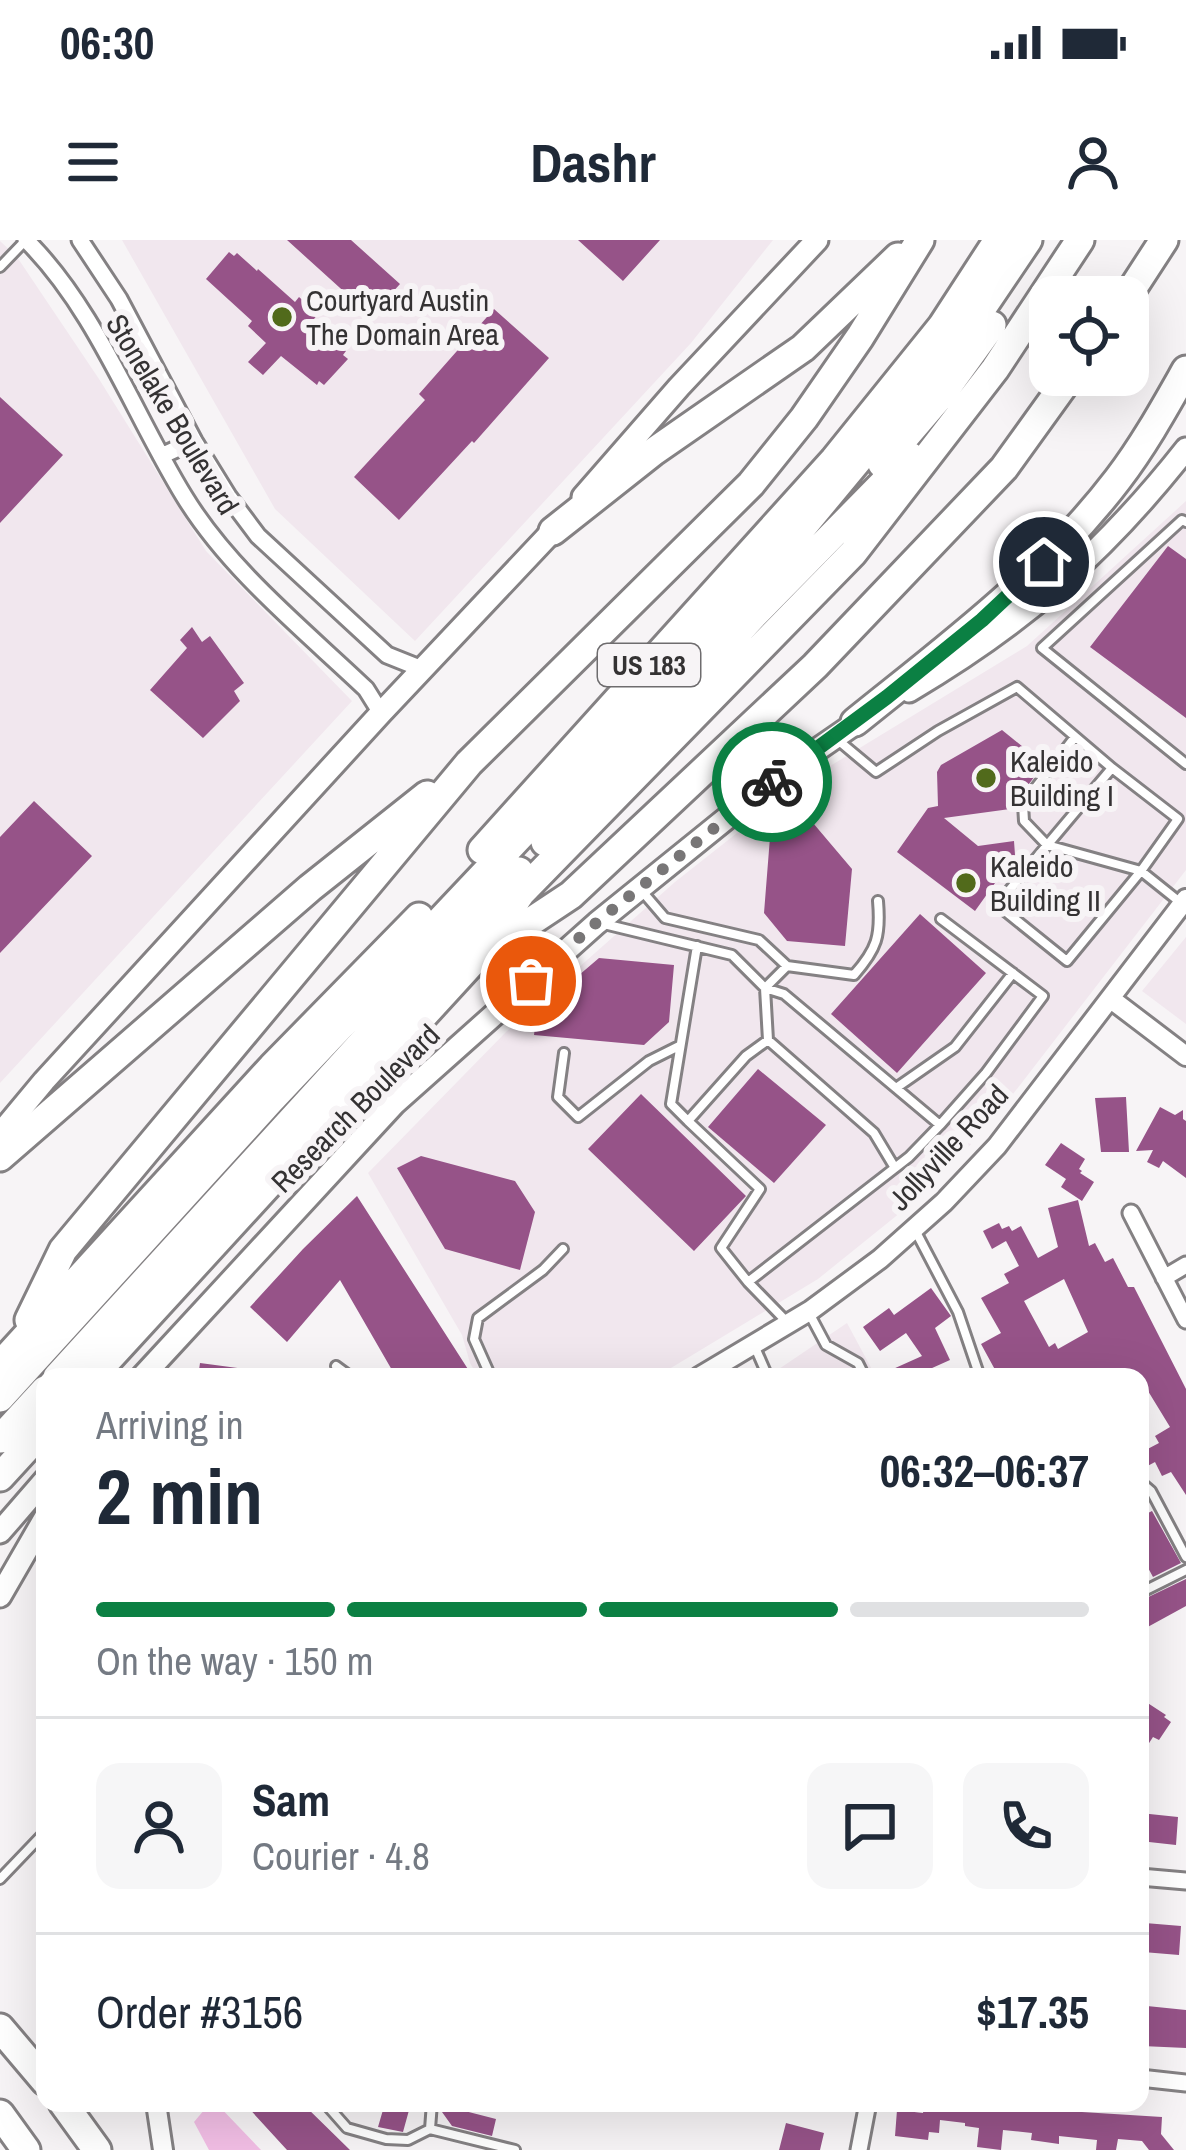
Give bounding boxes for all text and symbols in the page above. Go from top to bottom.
text: 06:30 [60,12,154,73]
text: Dashr [530,126,656,199]
icon: menu [60,129,126,195]
icon: person [1060,129,1126,195]
map controls [1029,276,1149,396]
button: locate [1029,276,1149,396]
place label: Courtyard Austin The Domain Area [306,280,499,354]
marker: Courtyard Austin The Domain Area [269,304,295,330]
street label: Stonelake Boulevard [97,306,249,522]
pin [993,511,1095,613]
icon: home [1011,529,1077,595]
road number: US 183 [598,644,700,686]
courier [712,722,832,842]
place label: Kaleido Building I [1010,741,1114,815]
icon: bike [739,749,805,815]
marker: Kaleido Building I [973,765,999,791]
place label: Kaleido Building II [990,846,1101,920]
marker: Kaleido Building II [953,870,979,896]
pin [480,930,582,1032]
icon: bag [498,948,564,1014]
street label: Research Boulevard [262,1015,448,1201]
street label: Jollyville Road [879,1075,1017,1219]
text: Arriving in [96,1399,244,1451]
text: 06:32–06:37 [880,1440,1089,1501]
text: 2 min [96,1443,263,1548]
text: On the way · 150 m [96,1635,373,1687]
button: person [96,1763,222,1889]
button: chat [807,1763,933,1889]
button: phone [963,1763,1089,1889]
text: Sam [252,1769,330,1830]
text: Courier · 4.8 [252,1830,430,1882]
text: Order #3156 [96,1981,303,2042]
text: $17.35 [976,1981,1089,2042]

